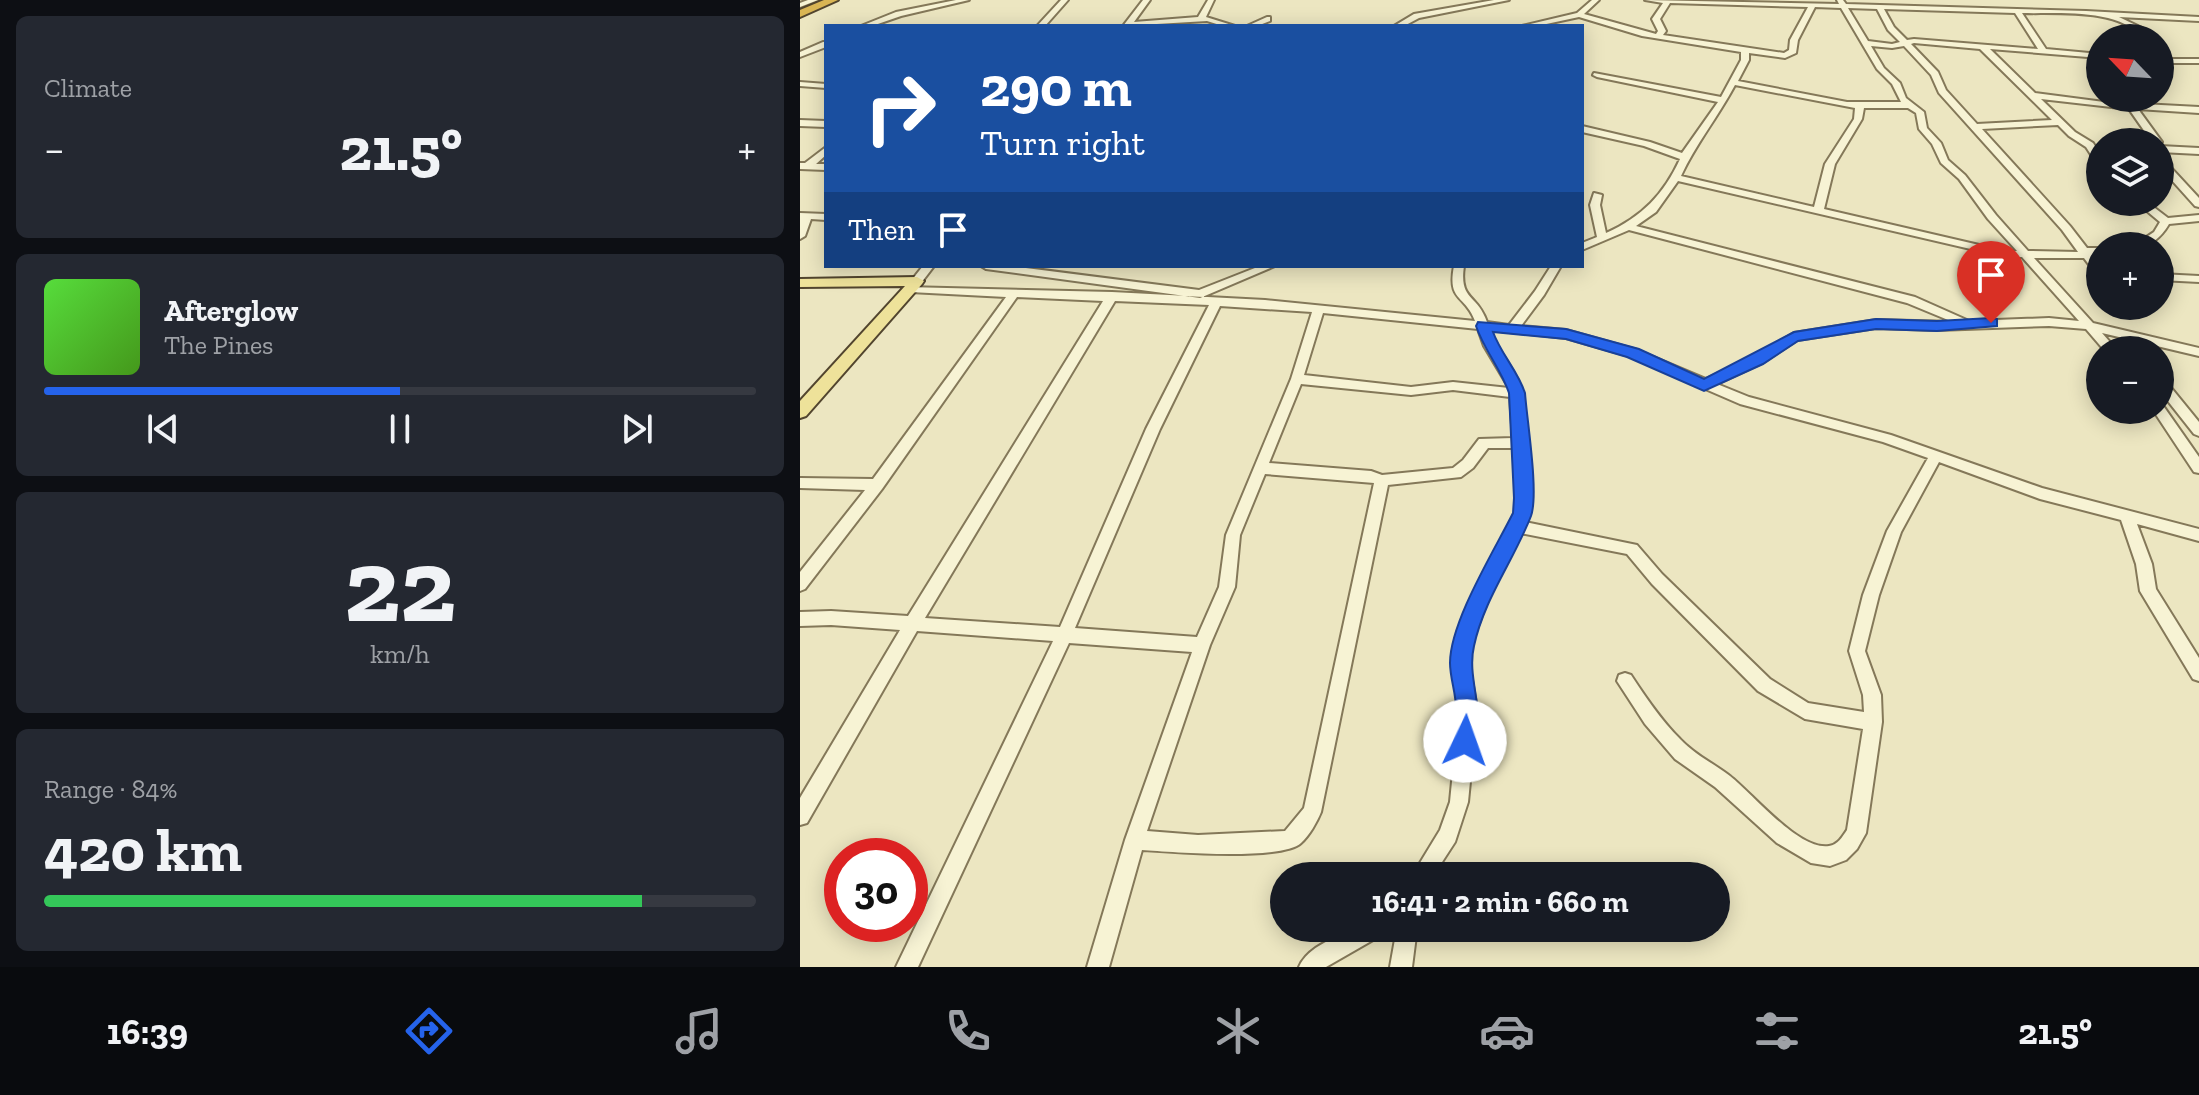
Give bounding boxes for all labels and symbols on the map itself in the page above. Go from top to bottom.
north arrow [2086,24,2174,112]
pin [1957,241,2025,323]
position arrow [1423,699,1507,783]
speed limit sign: 30 [824,838,928,942]

